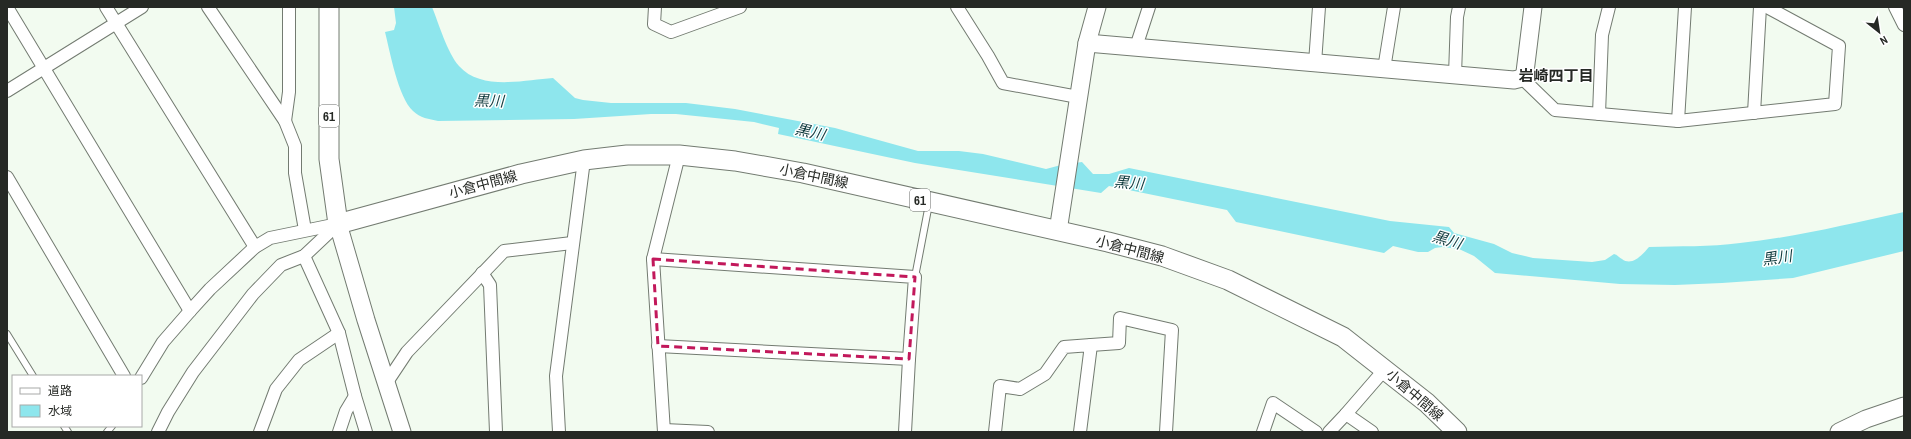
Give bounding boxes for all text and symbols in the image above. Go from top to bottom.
north arrow [1859,12,1899,52]
text: N [1878,33,1890,48]
district label: 岩崎四丁目 [1518,65,1594,86]
water label: 黒川 [474,89,506,112]
road number: 61 [319,105,339,127]
water label: 黒川 [793,118,829,146]
street label: 小倉中間線 [778,160,850,192]
street label: 小倉中間線 [447,166,519,202]
water label: 黒川 [1113,171,1147,194]
road number: 61 [910,189,930,211]
water label: 黒川 [1430,225,1466,255]
street label: 小倉中間線 [1094,231,1166,267]
water label: 黒川 [1761,245,1795,270]
street label: 小倉中間線 [1383,365,1447,425]
legend [12,375,142,427]
text: 道路 [48,383,72,399]
text: 水域 [48,403,72,419]

